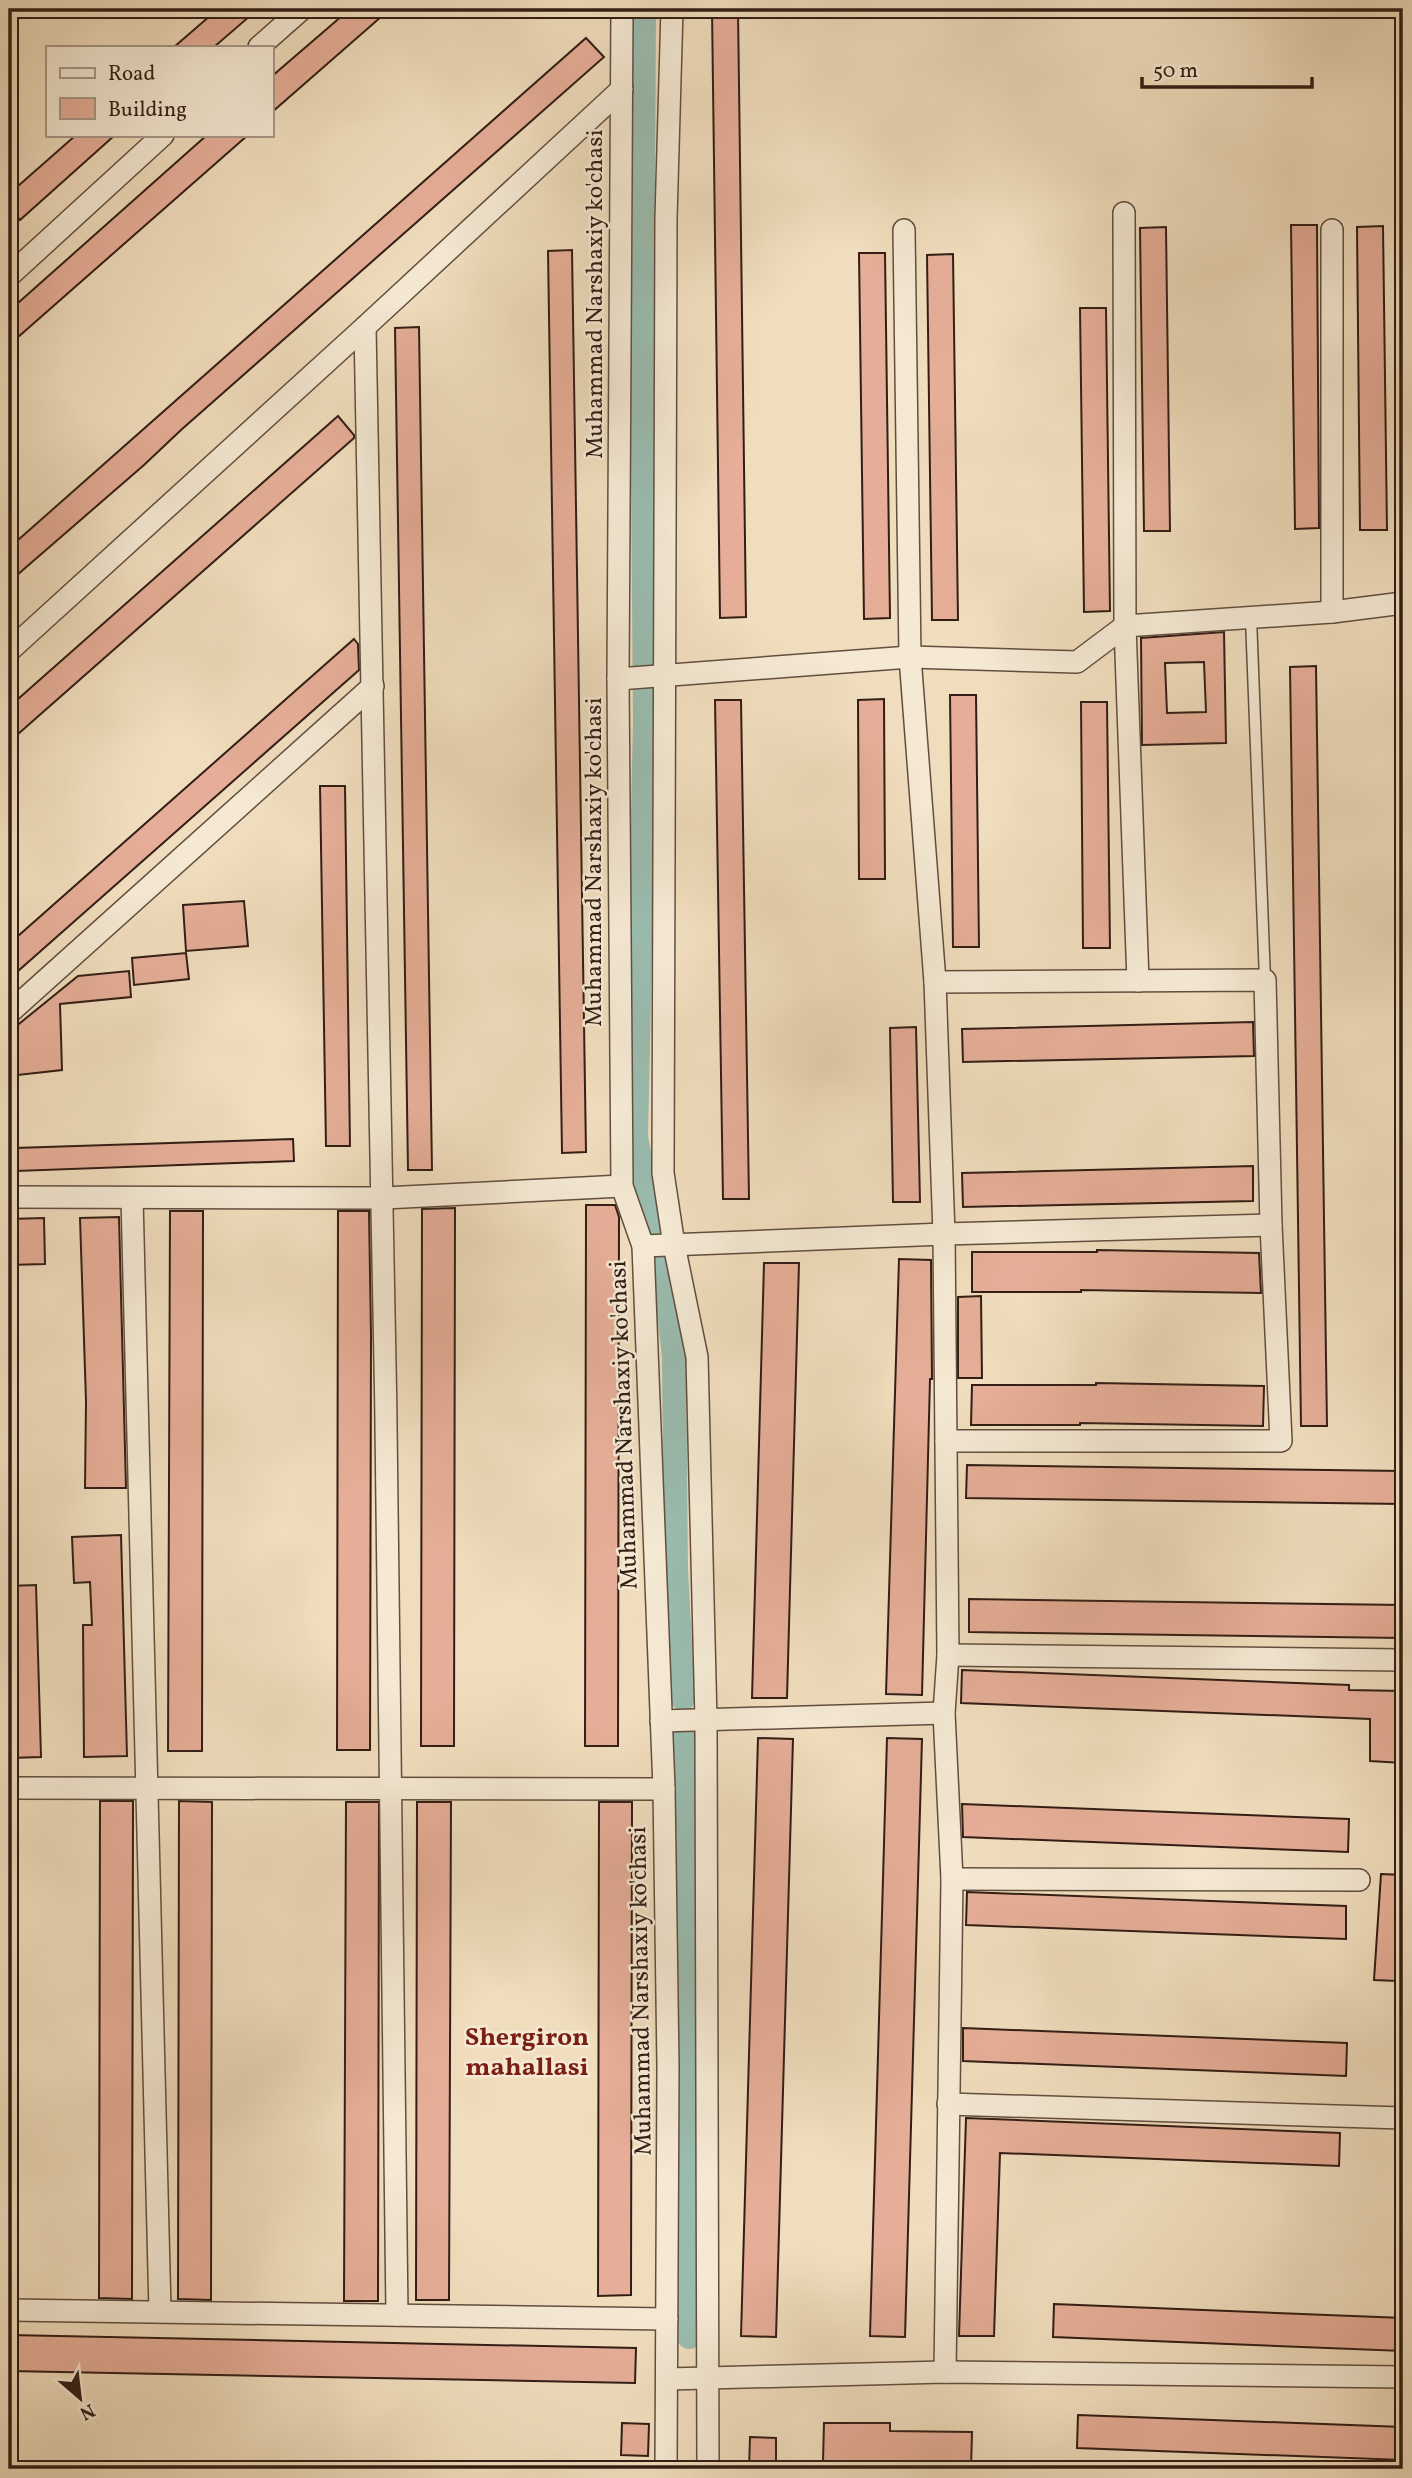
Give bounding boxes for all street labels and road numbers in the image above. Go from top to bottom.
street label: Muhammad Narshaxiy ko'chasi [579,129,613,459]
street label: Muhammad Narshaxiy ko'chasi [578,697,612,1027]
street label: Muhammad Narshaxiy ko'chasi [602,1260,648,1590]
street label: Muhammad Narshaxiy ko'chasi [622,1826,662,2156]

